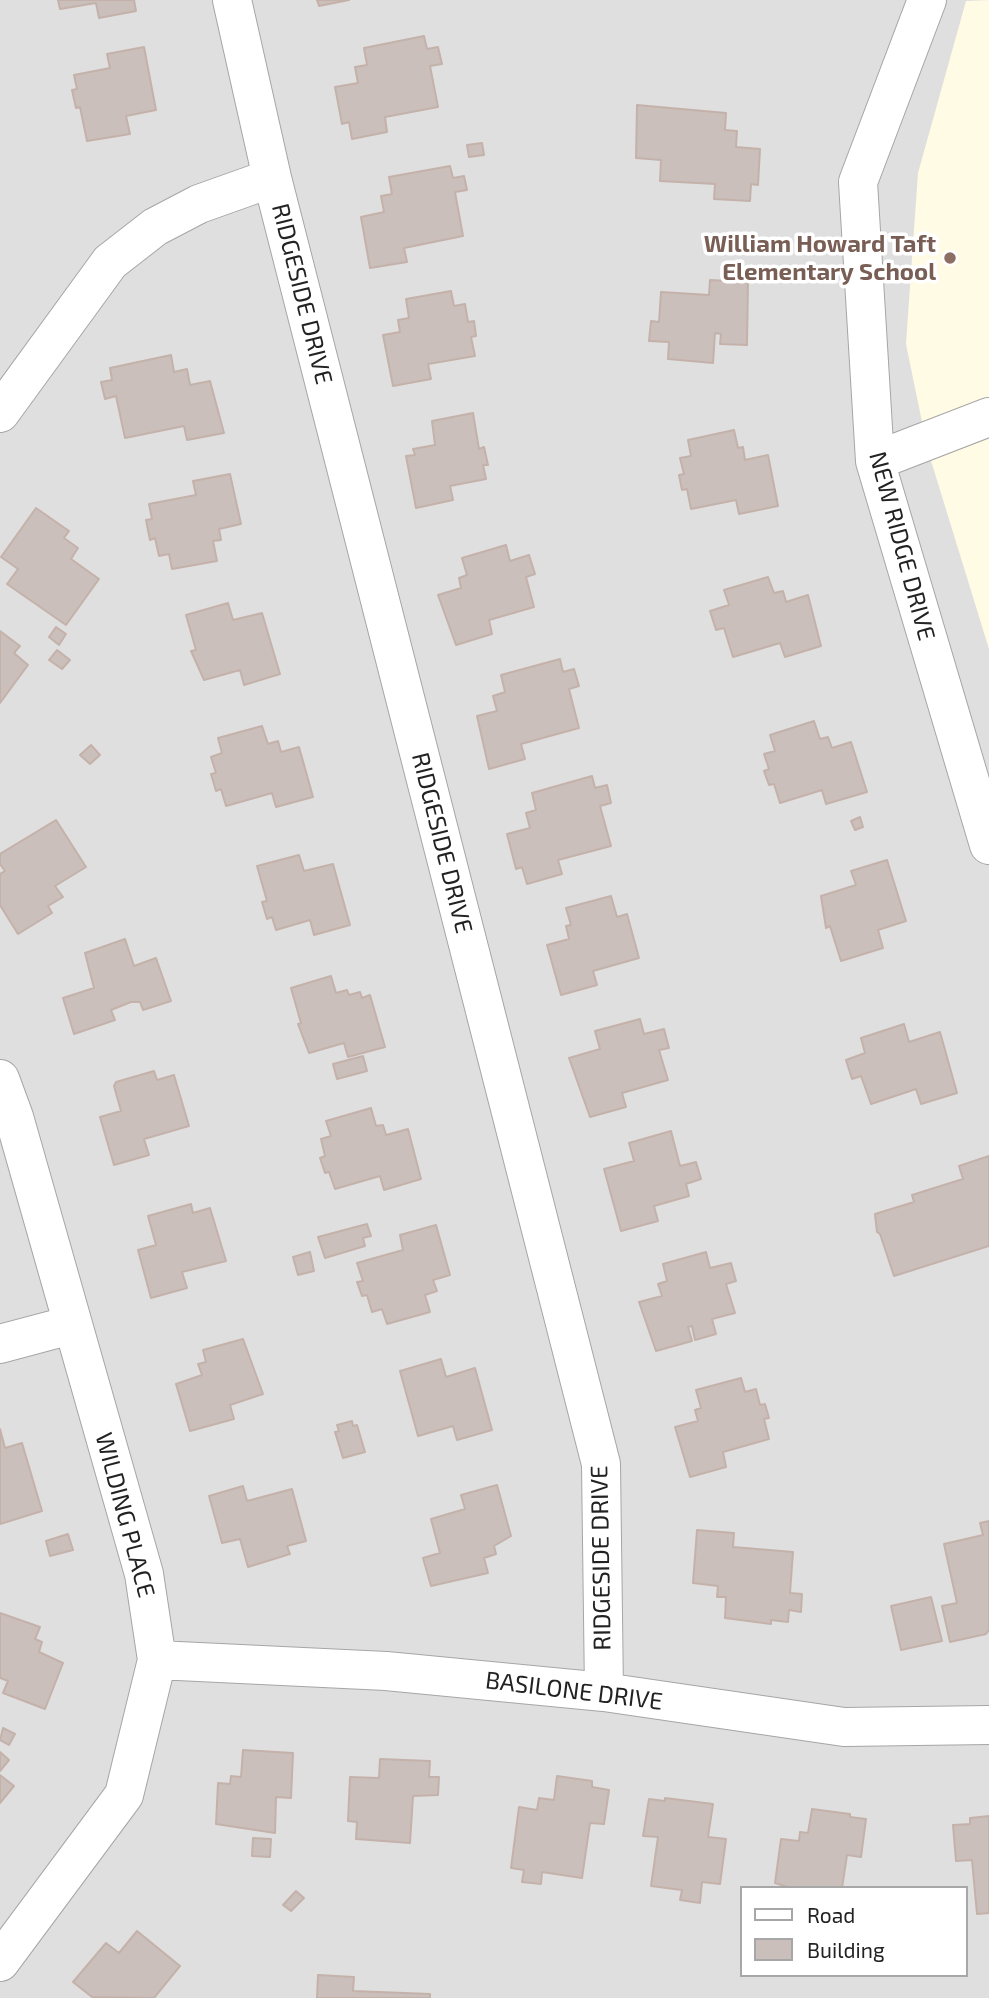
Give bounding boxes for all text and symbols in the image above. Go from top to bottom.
street label: RIDGESIDE DRIVE [266,201,338,387]
place label: William Howard Taft Elementary School [704,230,936,286]
marker: William Howard Taft Elementary School [942,250,958,266]
street label: NEW RIDGE DRIVE [863,448,941,644]
street label: RIDGESIDE DRIVE [406,750,478,936]
street label: WILDING PLACE [89,1429,161,1601]
street label: RIDGESIDE DRIVE [585,1465,617,1651]
street label: BASILONE DRIVE [484,1666,664,1716]
legend [740,1886,968,1977]
text: Road [807,1902,855,1927]
text: Building [807,1937,885,1962]

